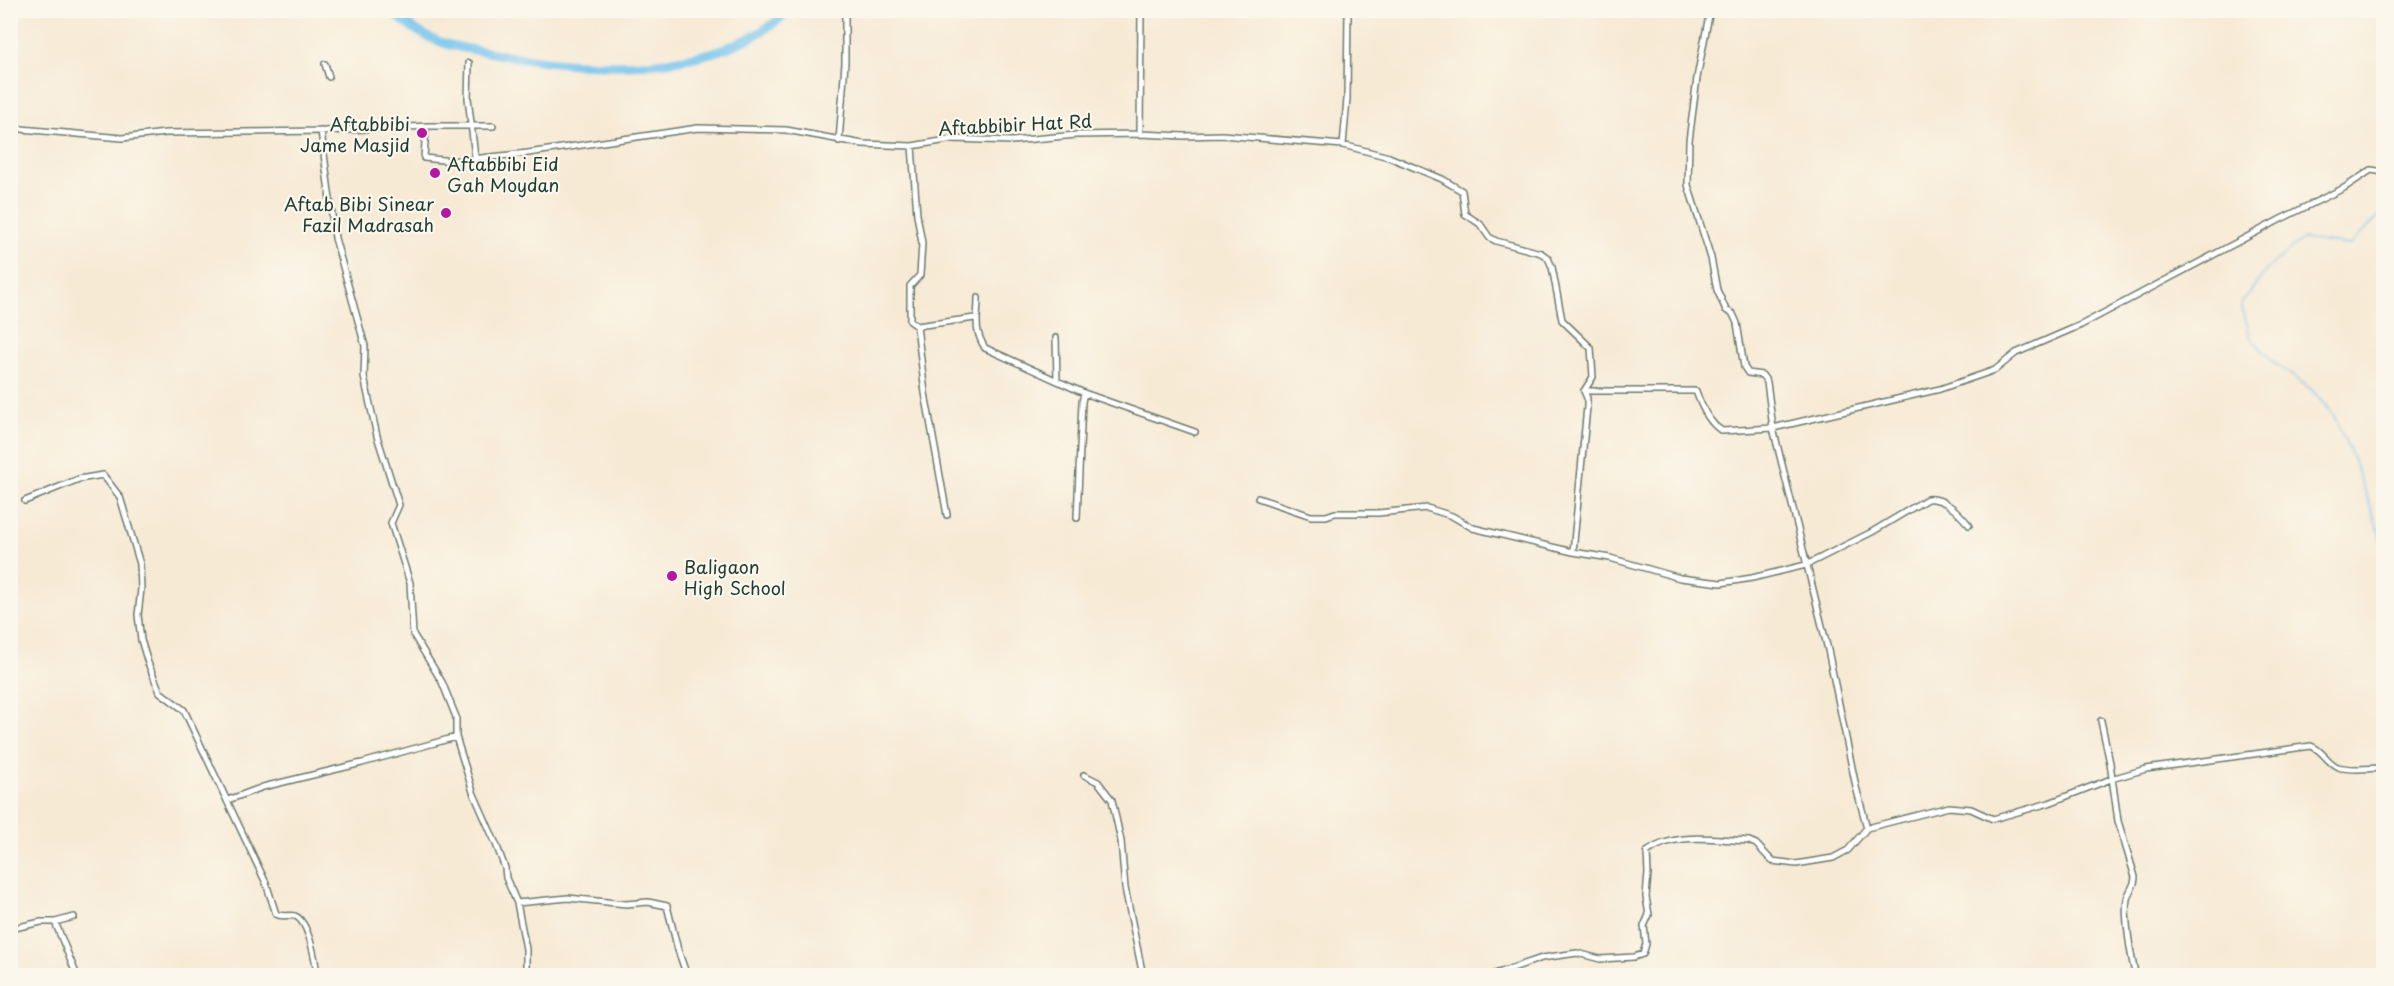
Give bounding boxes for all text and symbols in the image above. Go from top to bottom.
street label: Aftabbibir Hat Rd [938,106,1092,142]
place label: Aftabbibi Jame Masjid [300,110,410,158]
marker: Aftabbibi Jame Masjid [415,126,429,140]
place label: Aftabbibi Eid Gah Moydan [447,150,559,198]
marker: Aftabbibi Eid Gah Moydan [428,166,442,180]
place label: Aftab Bibi Sinear Fazil Madrasah [284,190,435,238]
marker: Aftab Bibi Sinear Fazil Madrasah [439,206,453,220]
place label: Baligaon High School [684,553,786,601]
marker: Baligaon High School [665,569,679,583]

